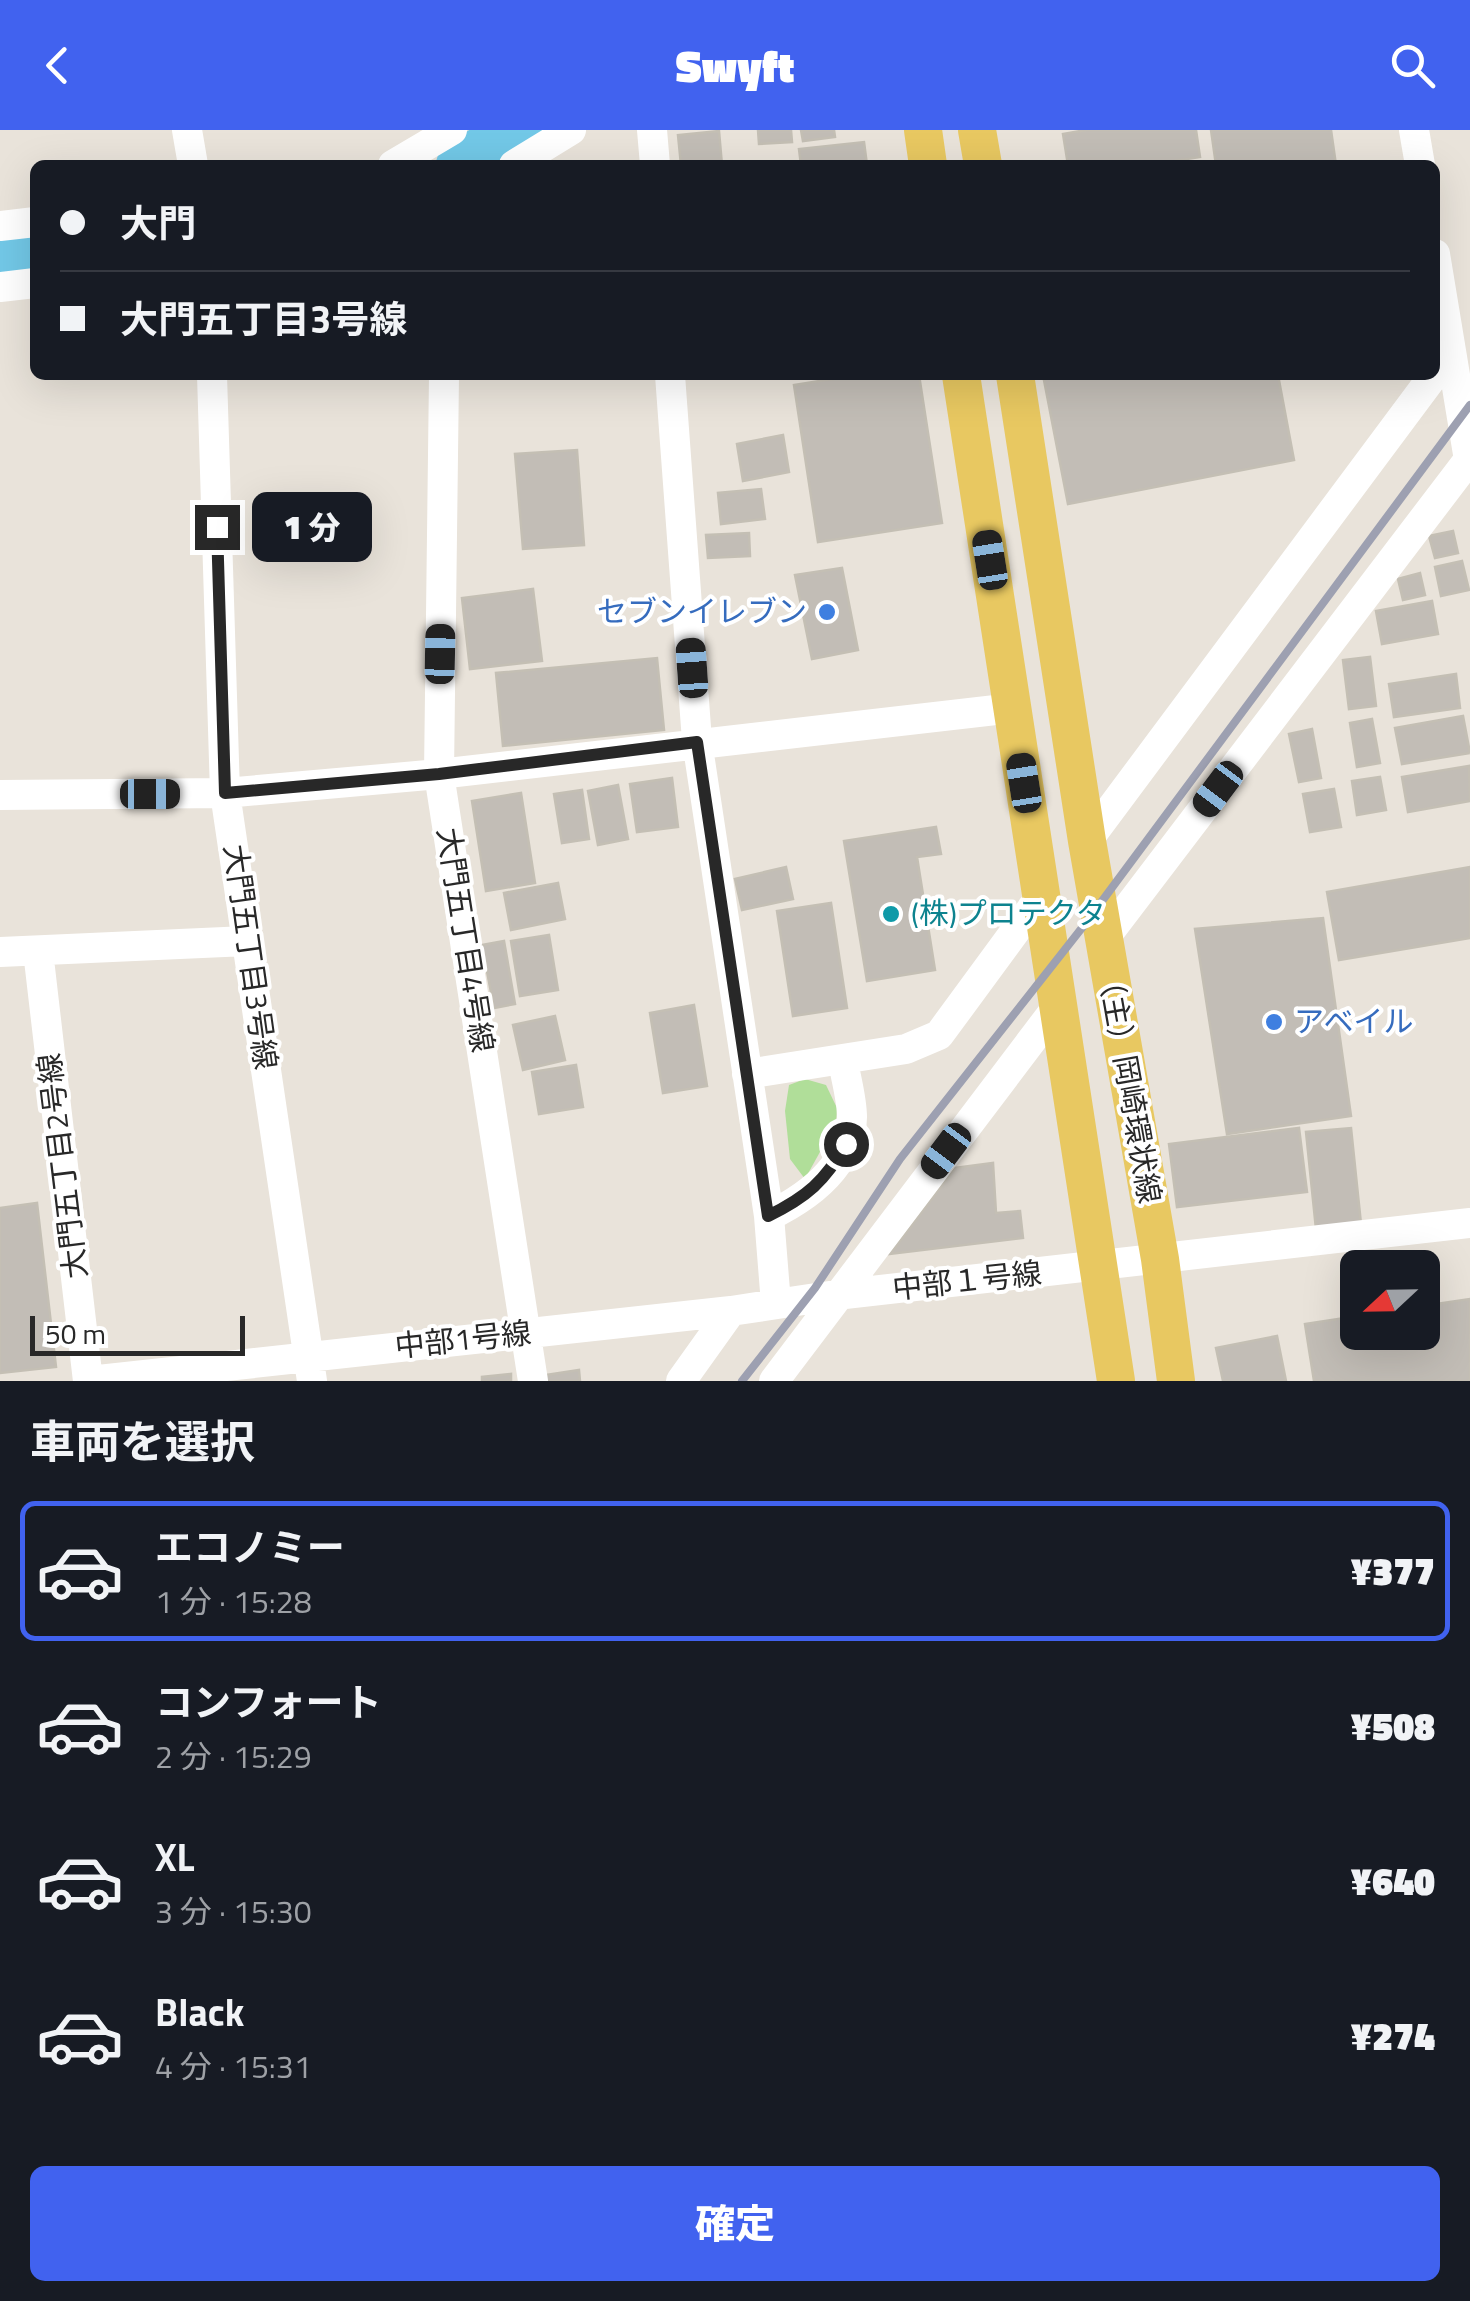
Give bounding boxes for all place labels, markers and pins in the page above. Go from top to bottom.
place label: セブンイレブン [597,588,807,634]
marker: セブンイレブン [816,601,838,623]
place label: (株)プロテクタ [911,890,1106,936]
marker: (株)プロテクタ [880,903,902,925]
place label: アベイル [1294,998,1413,1044]
marker: アベイル [1263,1011,1285,1033]

